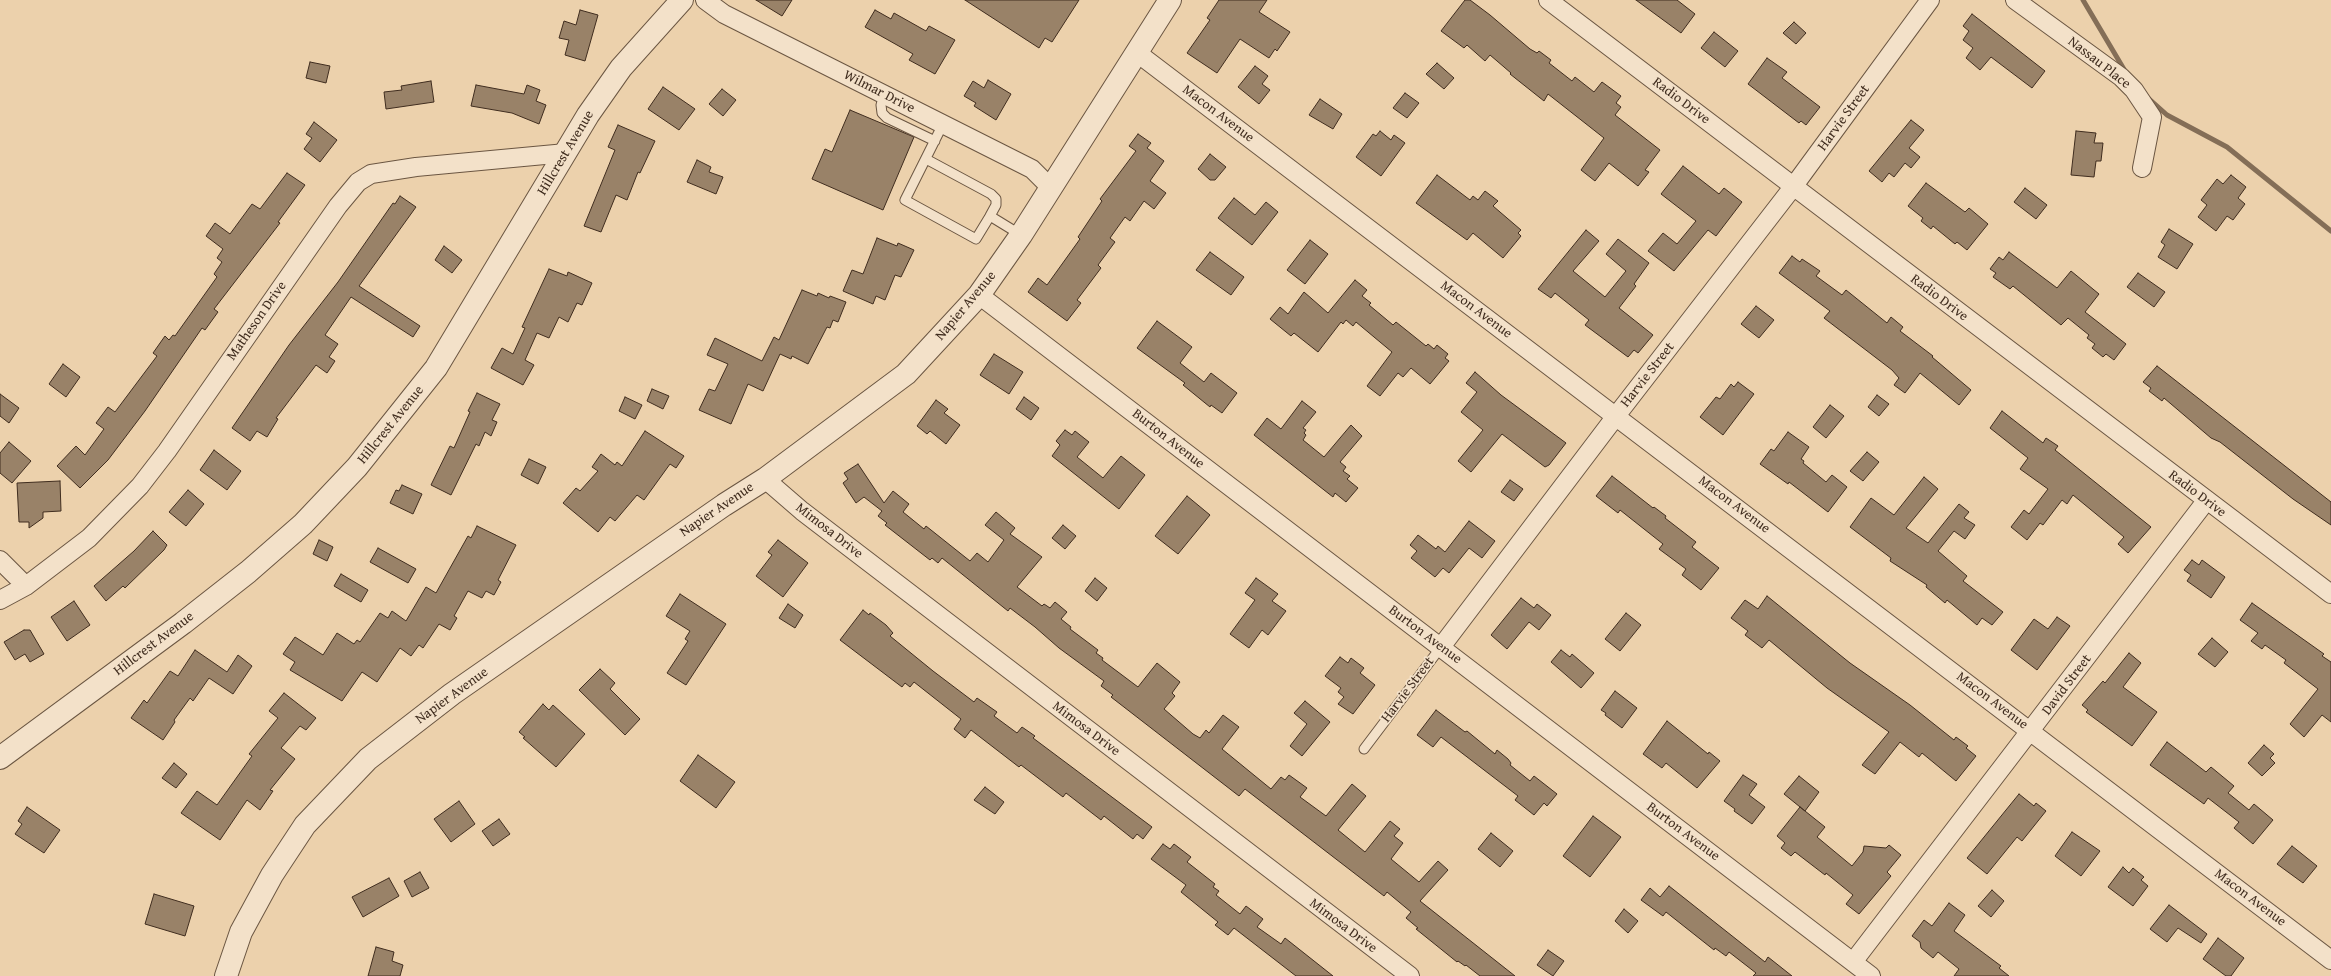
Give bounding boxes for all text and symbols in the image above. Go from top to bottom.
street label: Nassau Place [2064,33,2134,93]
street label: Wilmar Drive [840,67,918,117]
street label: Radio Drive [1649,74,1713,128]
street label: Macon Avenue [1179,82,1257,146]
street label: Harvie Street [1814,82,1874,154]
street label: Hillcrest Avenue [534,108,598,198]
street label: Napier Avenue [932,268,1000,344]
street label: Radio Drive [1907,271,1971,325]
street label: Matheson Drive [224,278,290,364]
street label: Macon Avenue [1437,278,1515,342]
street label: Harvie Street [1617,339,1679,411]
street label: Hillcrest Avenue [354,382,428,468]
street label: Burton Avenue [1128,405,1208,473]
street label: Radio Drive [2165,467,2229,521]
street label: Macon Avenue [1695,473,1773,537]
street label: Napier Avenue [677,479,757,541]
street label: Mimosa Drive [792,500,866,562]
street label: Burton Avenue [1385,602,1465,668]
street label: Hillcrest Avenue [111,608,197,680]
street label: David Street [2039,651,2095,719]
street label: Harvie Street [1378,654,1438,726]
street label: Napier Avenue [412,664,492,728]
street label: Macon Avenue [1953,669,2031,733]
street label: Mimosa Drive [1049,698,1123,760]
street label: Burton Avenue [1643,799,1723,865]
street label: Macon Avenue [2211,866,2289,930]
street label: Mimosa Drive [1306,895,1380,957]

